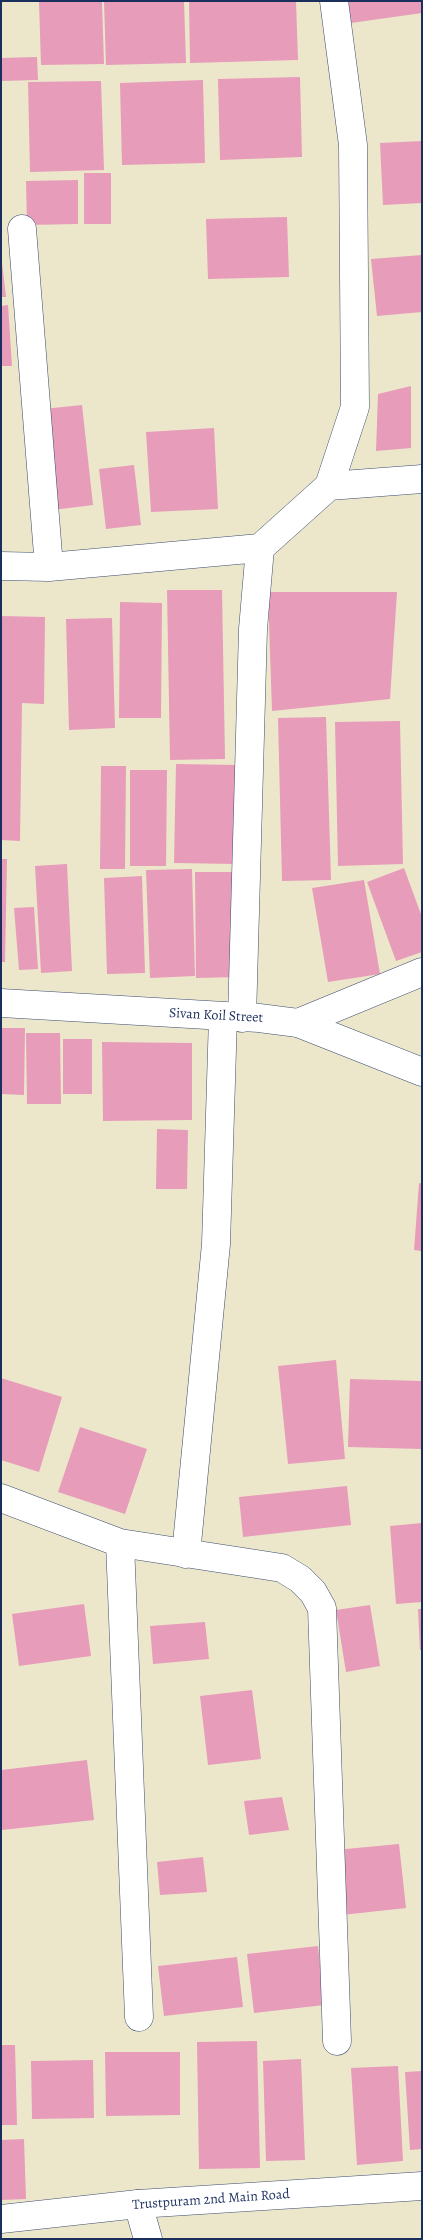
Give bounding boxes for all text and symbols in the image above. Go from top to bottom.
street label: Sivan Koil Street [169,1005,263,1027]
street label: Trustpuram 2nd Main Road [132,2186,290,2214]

